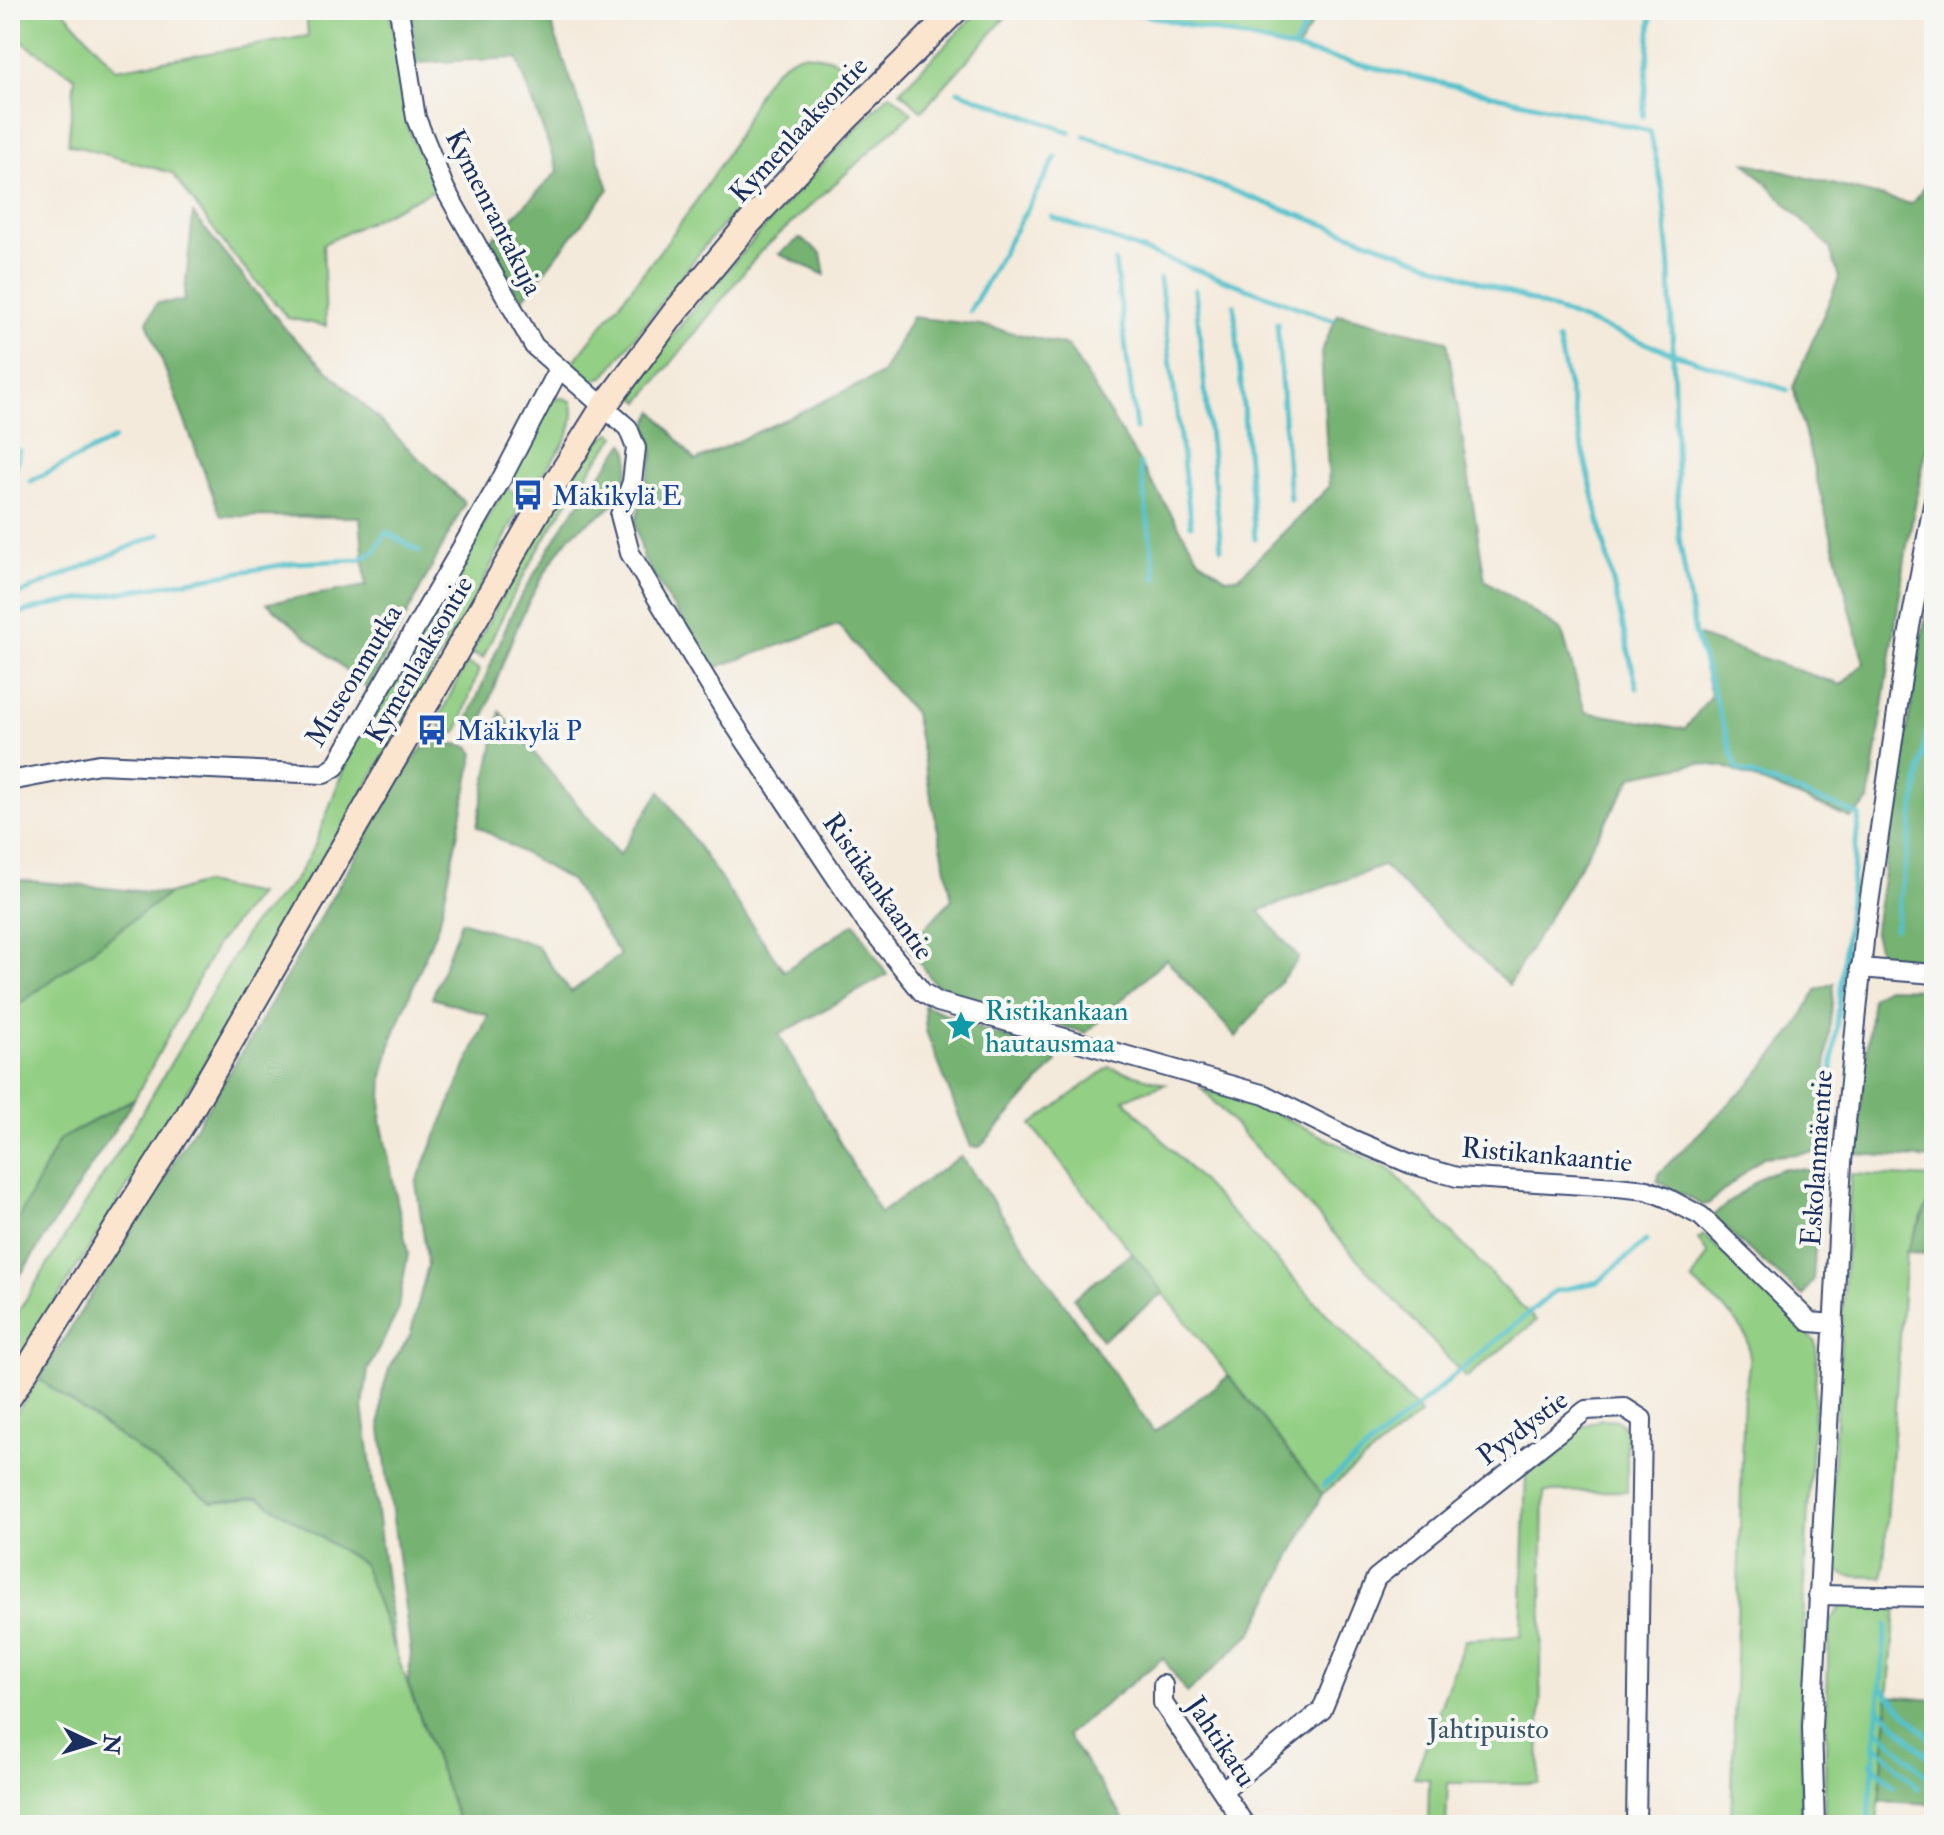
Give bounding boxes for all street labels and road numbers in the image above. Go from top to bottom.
street label: Kymenlaaksontie [722,49,876,211]
street label: Kymenrantakuja [437,124,551,302]
street label: Kymenlaaksontie [357,570,481,750]
street label: Museonmutka [298,598,411,753]
street label: Ristikankaantie [814,807,941,967]
street label: Eskolanmäentie [1794,1069,1841,1247]
street label: Ristikankaantie [1460,1131,1634,1180]
street label: Pyydystie [1471,1383,1575,1474]
street label: Jahtikatu [1177,1689,1264,1794]

